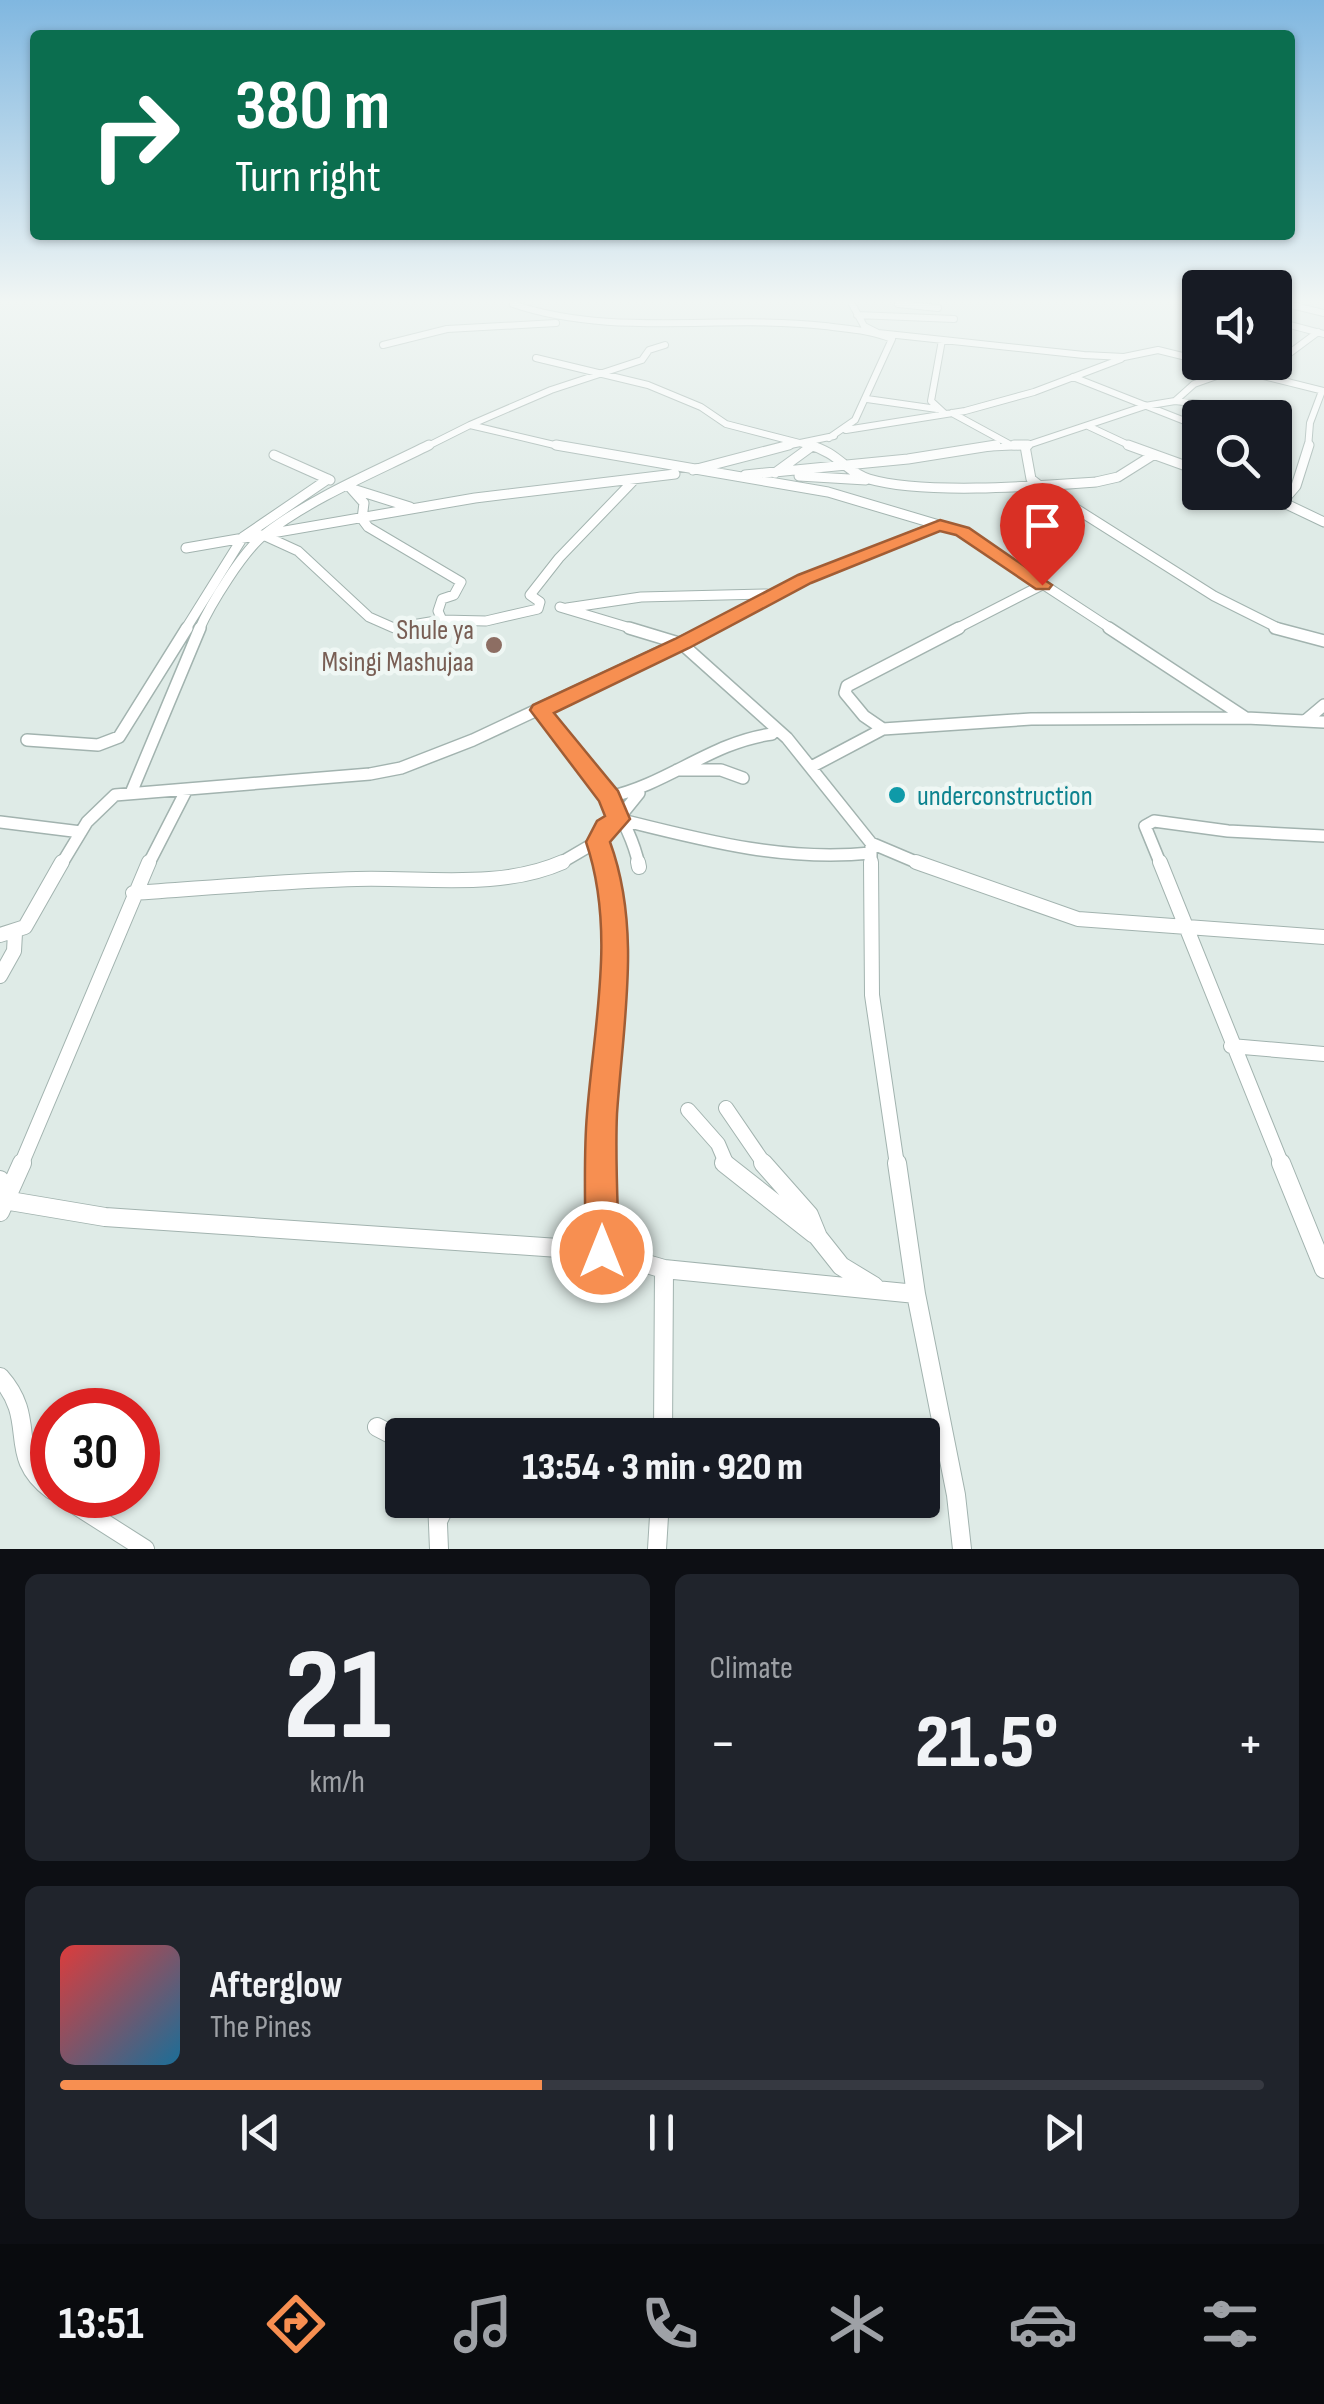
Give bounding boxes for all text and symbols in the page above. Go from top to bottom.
text: 380 m [235,65,390,149]
icon: right [70,70,200,200]
text: Turn right [235,150,381,205]
map controls [1182,270,1292,510]
button: sound [1182,270,1292,380]
button: search [1182,400,1292,510]
pin [1000,483,1085,586]
icon: arrive [1015,498,1070,553]
place label: Shule ya Msingi Mashujaa [322,614,474,679]
marker: Shule ya Msingi Mashujaa [483,634,505,656]
place label: underconstruction [917,780,1093,813]
marker: underconstruction [886,784,908,806]
position arrow [550,1200,654,1304]
speed limit sign: 30 [30,1388,160,1518]
text: 13:54 · 3 min · 920 m [522,1445,803,1490]
text: 21 [283,1620,391,1776]
text: Climate [710,1649,793,1688]
text: 21.5° [915,1698,1058,1789]
text: − [710,1711,736,1778]
text: + [1237,1711,1264,1778]
text: km/h [310,1763,365,1802]
text: Afterglow [210,1963,343,2008]
text: The Pines [210,2008,312,2047]
icon: previous [233,2105,288,2160]
icon: pause [634,2105,689,2160]
icon: next [1036,2105,1091,2160]
icon: directions [261,2289,331,2359]
icon: music [448,2289,518,2359]
icon: phone [635,2289,705,2359]
icon: climate [822,2289,892,2359]
icon: car [1008,2289,1078,2359]
icon: filters [1195,2289,1265,2359]
text: 13:51 [58,2297,144,2352]

